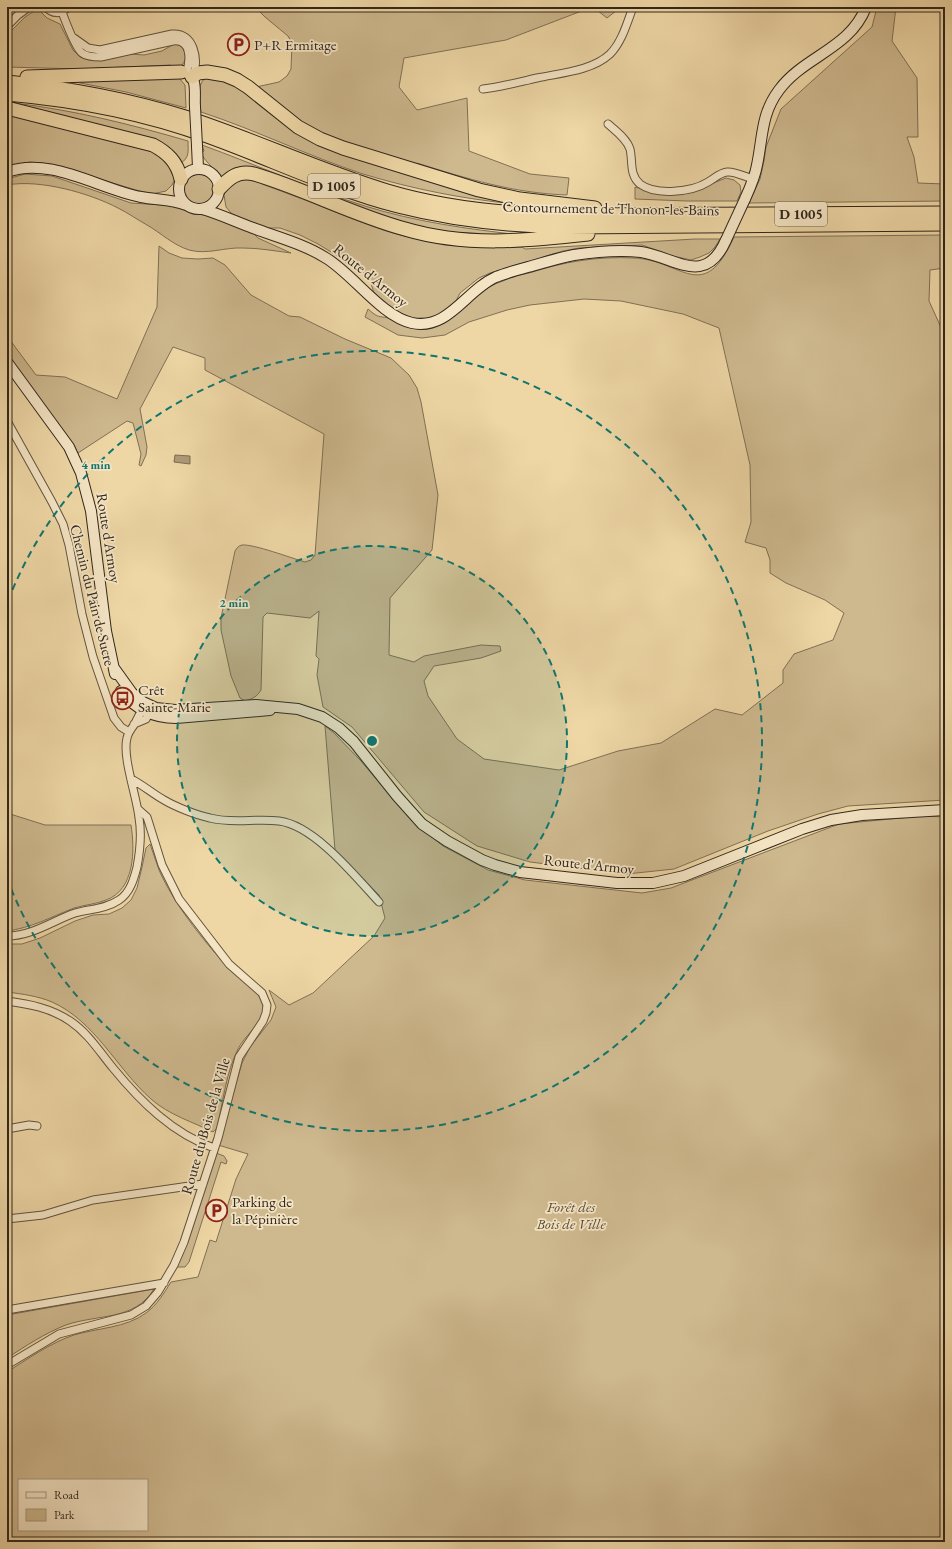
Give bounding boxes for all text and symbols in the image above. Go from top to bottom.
parking icon: P+R Ermitage [226,31,252,57]
place label: P+R Ermitage [254,35,337,54]
road number: D 1005 [308,174,360,198]
street label: Contournement de Thonon-les-Bains [503,197,720,219]
road number: D 1005 [775,202,827,226]
street label: Route d'Armoy [330,239,413,311]
text: 4 min [81,457,111,473]
street label: Route d'Armoy [93,492,126,585]
street label: Chemin du Pain de Sucre [66,522,120,668]
text: 2 min [219,595,249,611]
place label: Crêt Sainte-Marie [138,680,211,716]
bus stop icon: Crêt Sainte-Marie [109,685,135,711]
centre of rings [365,734,379,748]
street label: Route d'Armoy [543,850,636,878]
street label: Route du Bois de la Ville [176,1055,234,1197]
place label: Parking de la Pépinière [232,1192,298,1228]
parking icon: Parking de la Pépinière [203,1197,229,1223]
park label: Forêt des Bois de Ville [535,1197,606,1233]
legend [18,1479,148,1531]
text: Road [54,1487,80,1503]
text: Park [54,1507,75,1523]

